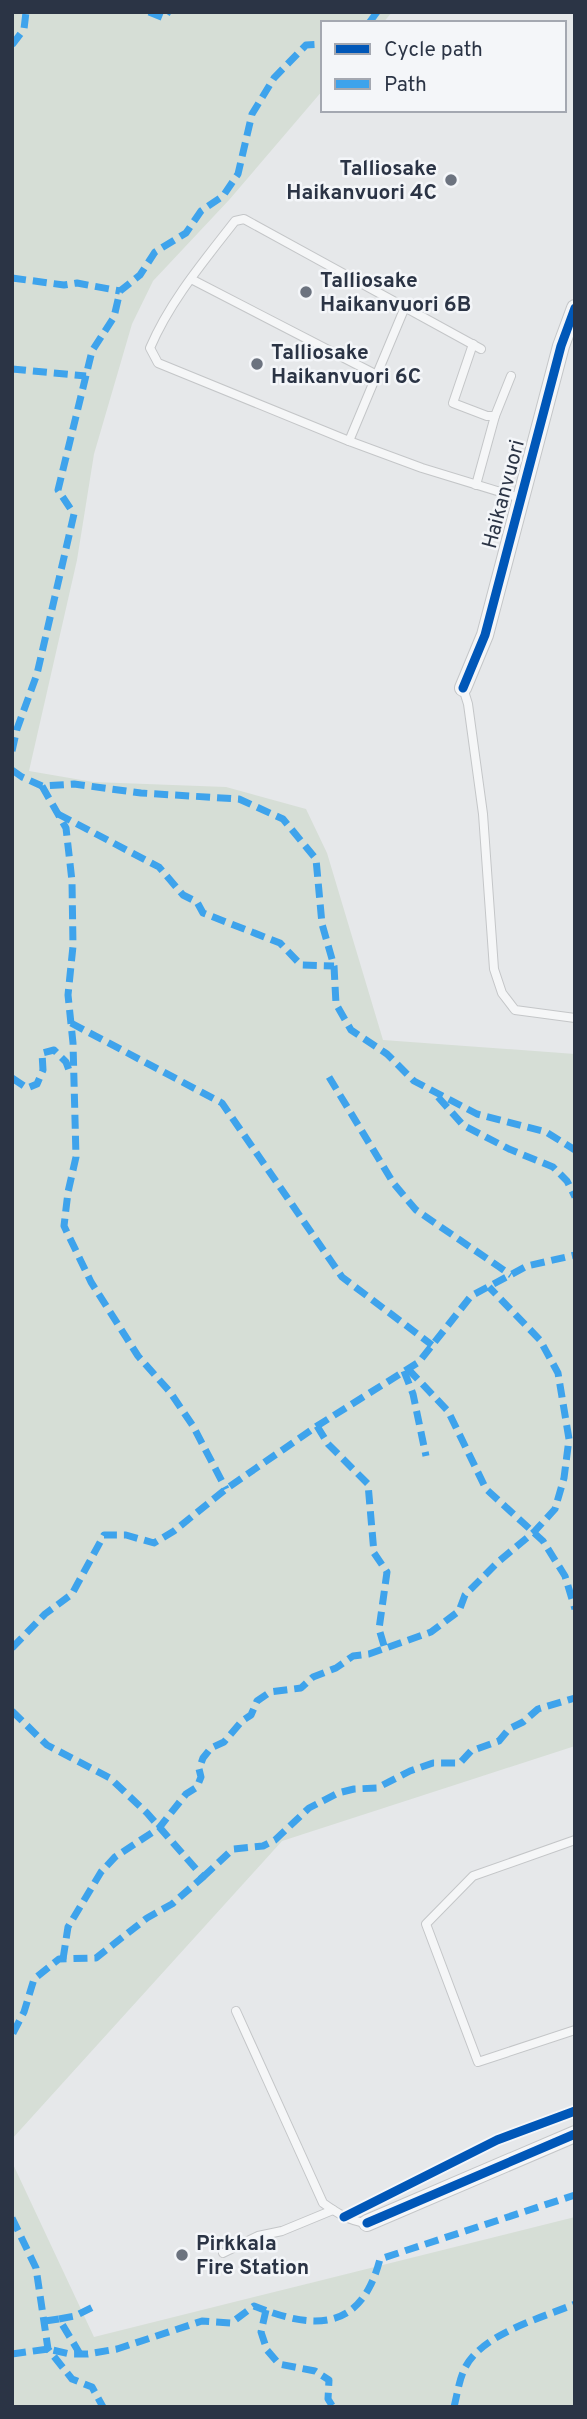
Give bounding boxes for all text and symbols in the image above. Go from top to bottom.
legend [321,21,566,112]
text: Cycle path [384,37,483,64]
text: Path [384,72,427,99]
place label: Talliosake Haikanvuori 4C [286,156,437,207]
marker: Talliosake Haikanvuori 4C [443,172,459,188]
place label: Talliosake Haikanvuori 6B [320,268,471,319]
marker: Talliosake Haikanvuori 6B [298,284,314,300]
place label: Talliosake Haikanvuori 6C [271,340,421,391]
marker: Talliosake Haikanvuori 6C [249,356,265,372]
street label: Haikanvuori [477,437,532,552]
place label: Pirkkala Fire Station [196,2231,309,2282]
marker: Pirkkala Fire Station [174,2247,190,2263]

